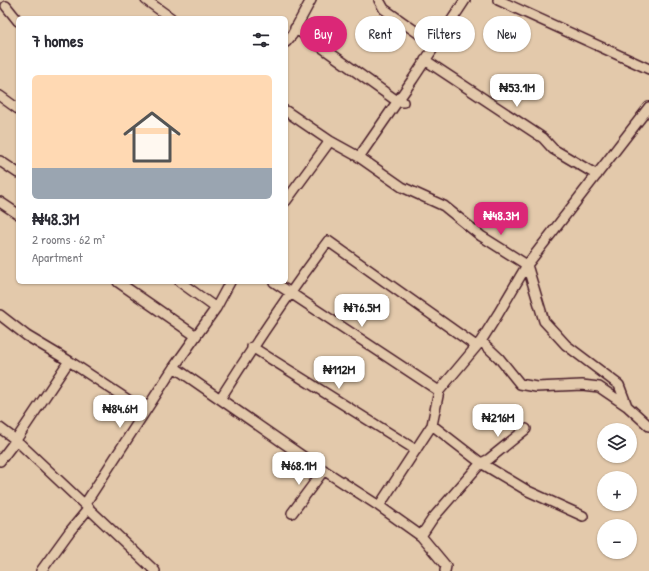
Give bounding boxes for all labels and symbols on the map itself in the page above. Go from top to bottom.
pin: ₦53.1M [484,74,550,108]
pin: ₦48.3M [468,202,534,236]
pin: ₦76.5M [329,294,395,328]
pin: ₦112M [311,356,367,390]
pin: ₦84.6M [87,395,153,429]
pin: ₦216M [470,404,526,438]
pin: ₦68.1M [266,452,332,486]

